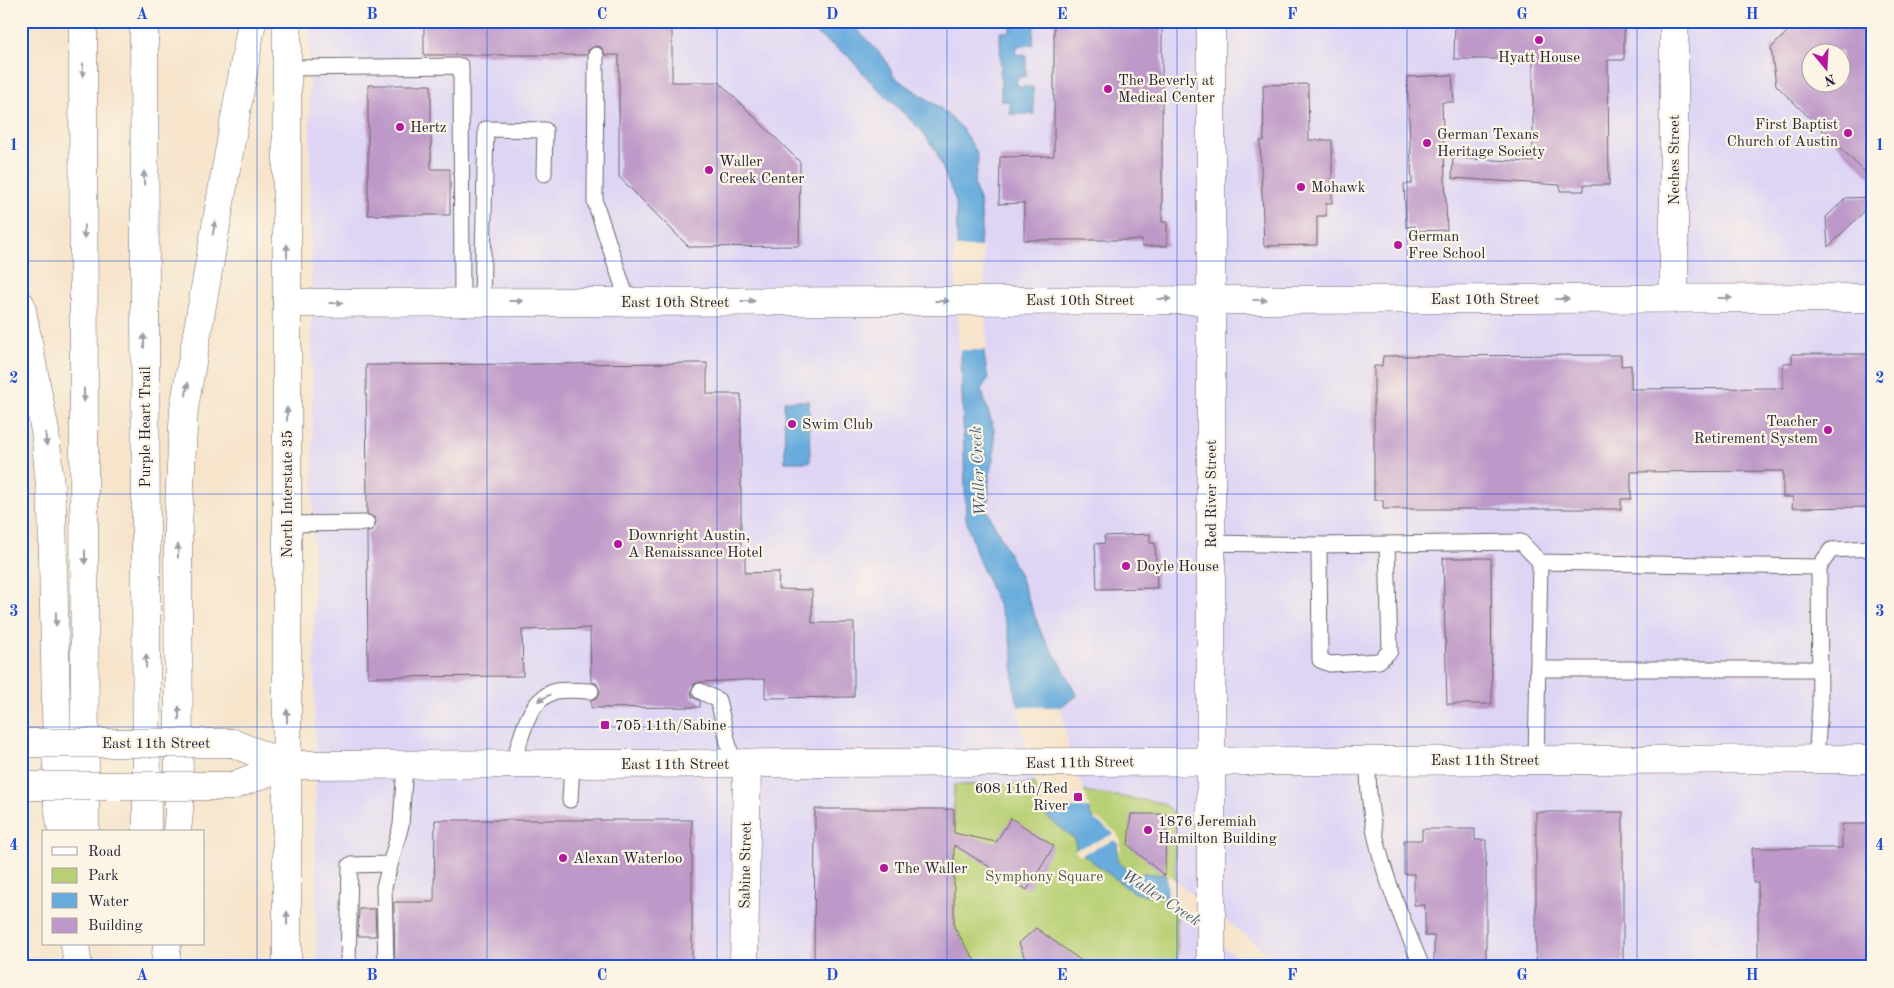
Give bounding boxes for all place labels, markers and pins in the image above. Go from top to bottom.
marker: Hyatt House [1533,34,1545,46]
place label: Hyatt House [1498,51,1580,66]
place label: The Beverly at Medical Center [1118,74,1215,106]
marker: The Beverly at Medical Center [1102,83,1114,95]
place label: First Baptist Church of Austin [1727,118,1838,150]
marker: Hertz [394,121,406,133]
place label: Hertz [410,121,447,136]
marker: First Baptist Church of Austin [1842,127,1854,139]
place label: German Texans Heritage Society [1437,128,1545,160]
marker: German Texans Heritage Society [1421,137,1433,149]
place label: Waller Creek Center [719,155,804,187]
marker: Waller Creek Center [703,164,715,176]
marker: Mohawk [1295,181,1307,193]
place label: Mohawk [1311,181,1366,196]
place label: German Free School [1408,230,1485,262]
marker: German Free School [1392,239,1404,251]
place label: Teacher Retirement System [1694,415,1818,447]
marker: Swim Club [786,418,798,430]
place label: Swim Club [802,418,873,433]
marker: Teacher Retirement System [1822,424,1834,436]
place label: Downright Austin, A Renaissance Hotel [628,529,763,561]
marker: Downright Austin, A Renaissance Hotel [612,538,624,550]
marker: Doyle House [1120,560,1132,572]
place label: Doyle House [1136,560,1219,575]
marker: 705 11th/Sabine [599,719,611,731]
place label: 705 11th/Sabine [615,719,726,734]
place label: 608 11th/Red River [975,782,1068,814]
marker: 608 11th/Red River [1072,791,1084,803]
place label: 1876 Jeremiah Hamilton Building [1158,815,1277,847]
marker: 1876 Jeremiah Hamilton Building [1142,824,1154,836]
marker: Alexan Waterloo [557,852,569,864]
place label: Alexan Waterloo [573,852,682,867]
marker: The Waller [878,862,890,874]
place label: The Waller [894,862,967,877]

